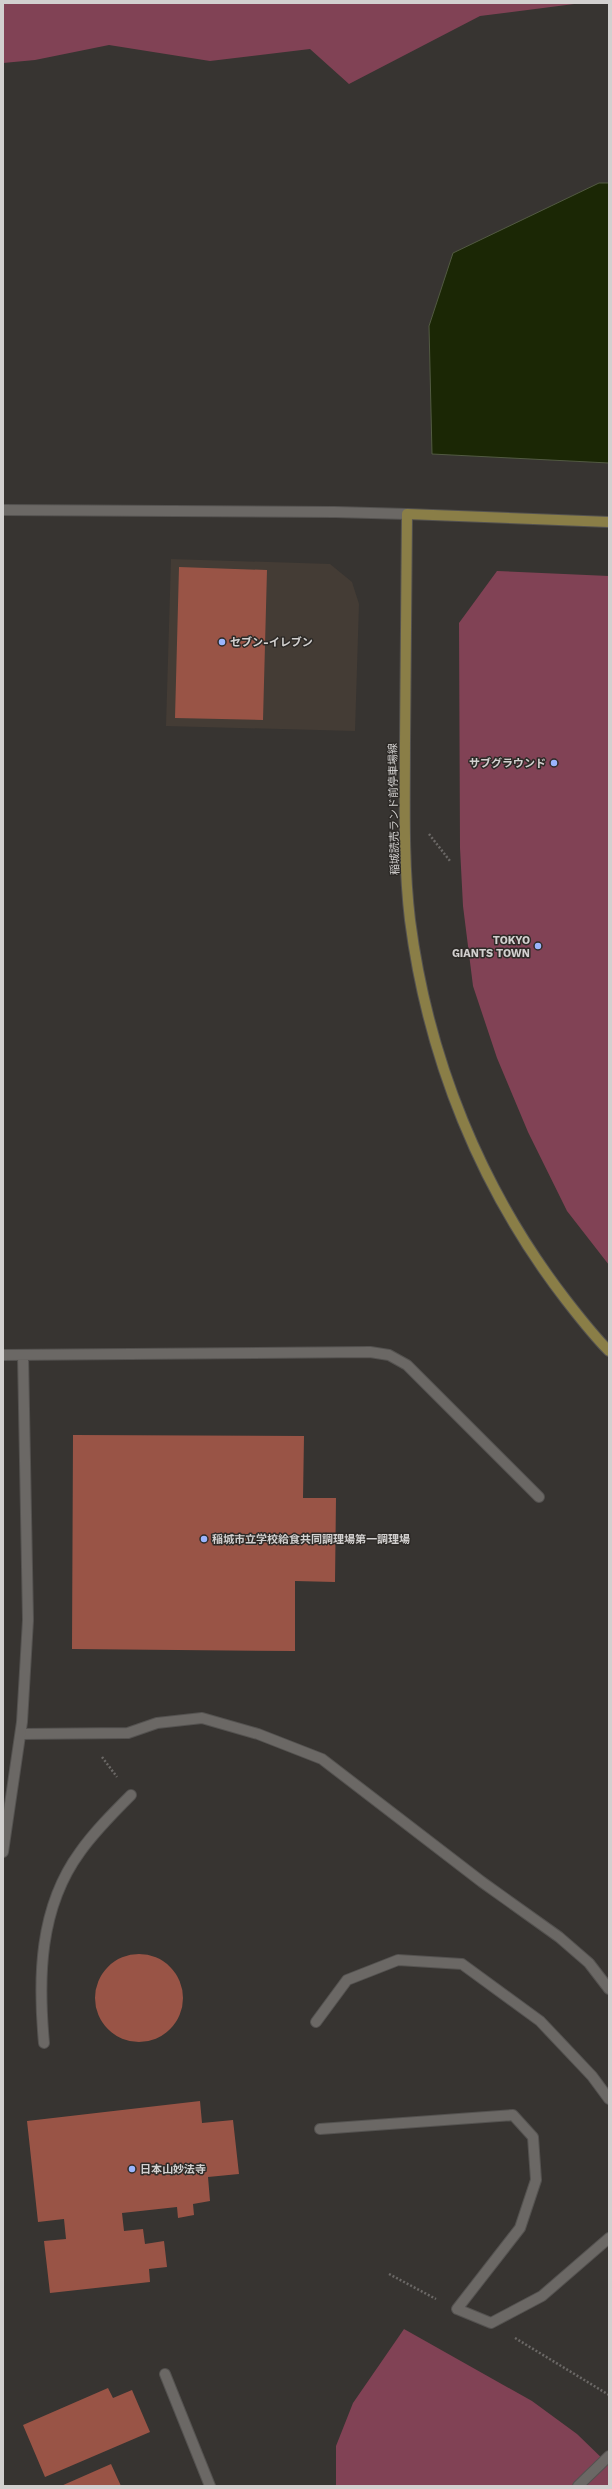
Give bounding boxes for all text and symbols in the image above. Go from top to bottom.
place label: セブン-イレブン [230,636,313,649]
marker: セブン-イレブン [217,637,227,647]
street label: 稲城読売ランド前停車場線 [386,743,402,875]
place label: サブグラウンド [469,757,546,770]
marker: サブグラウンド [549,758,559,768]
place label: TOKYO GIANTS TOWN [452,934,530,960]
marker: TOKYO GIANTS TOWN [533,941,543,951]
place label: 稲城市立学校給食共同調理場第一調理場 [212,1533,410,1546]
marker: 稲城市立学校給食共同調理場第一調理場 [199,1534,209,1544]
place label: 日本山妙法寺 [140,2163,206,2176]
marker: 日本山妙法寺 [127,2164,137,2174]

